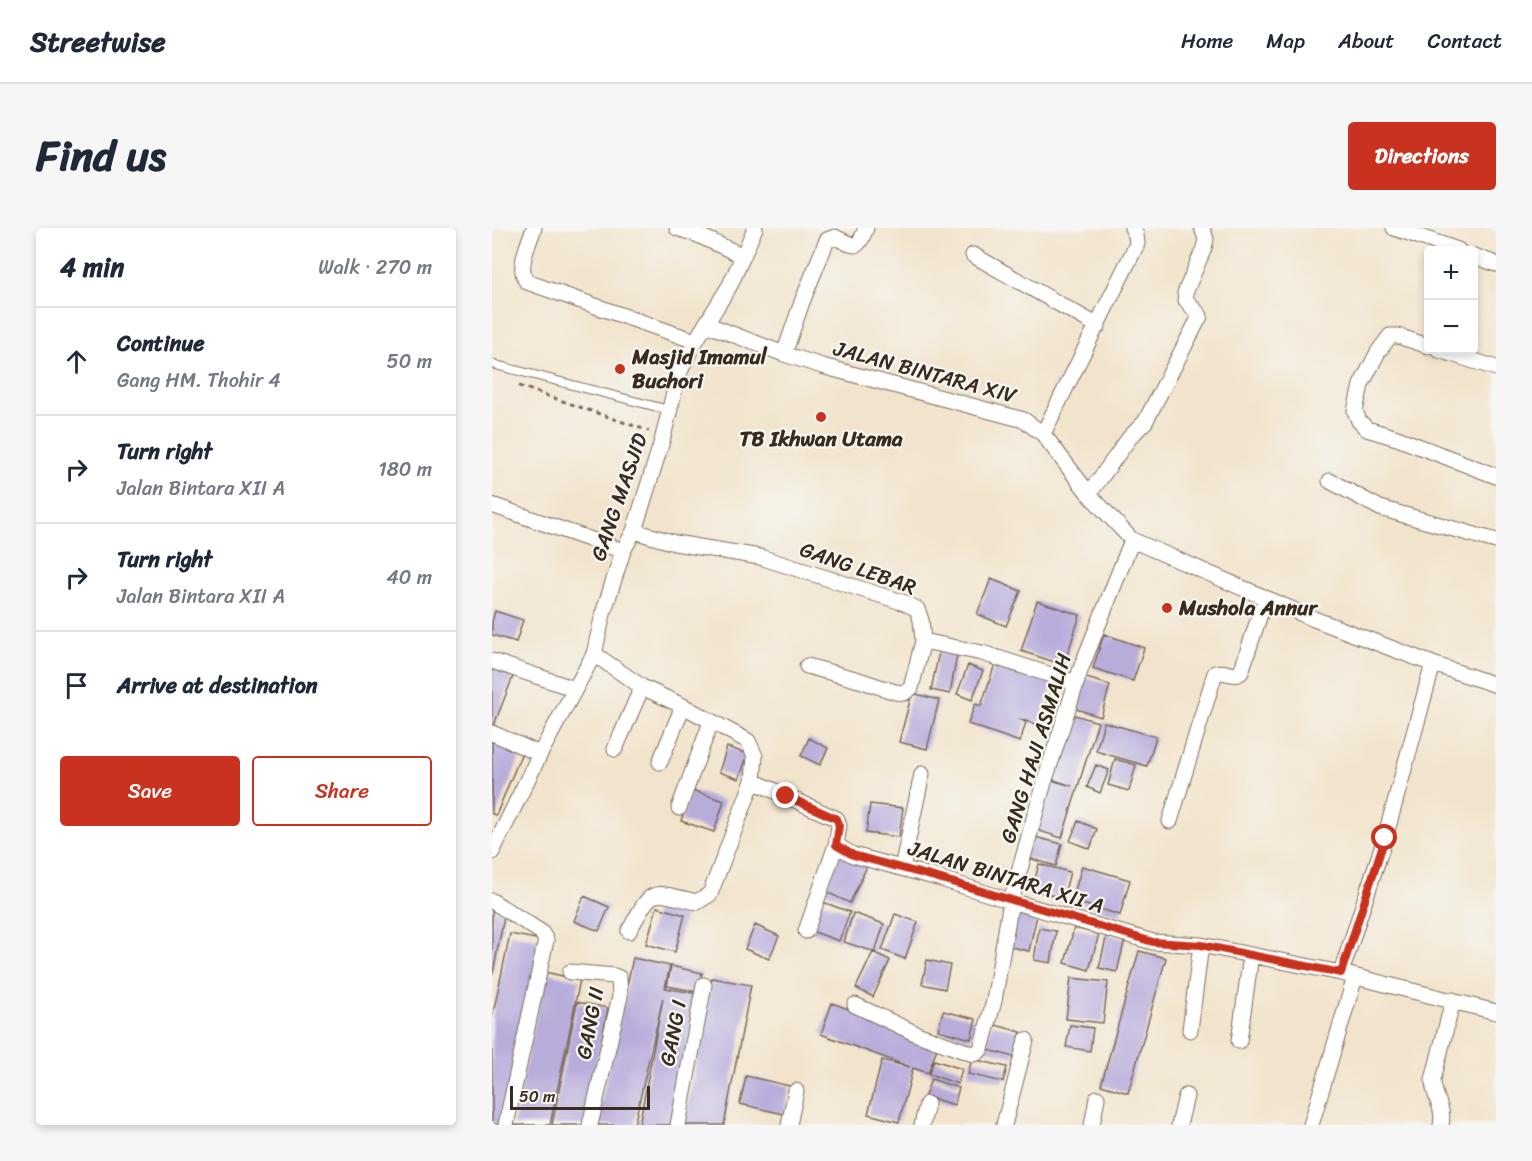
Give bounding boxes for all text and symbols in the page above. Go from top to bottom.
text: Streetwise [30,17,166,66]
text: Home [1181,22,1233,60]
text: Map [1266,22,1305,60]
text: About [1338,22,1395,60]
text: Contact [1428,22,1502,60]
text: Find us [36,119,166,193]
button: Directions [1348,122,1496,190]
text: 4 min [60,244,124,290]
map controls [1424,246,1478,354]
button: + [1424,246,1478,300]
text: Walk · 270 m [318,250,432,285]
button: − [1424,300,1478,354]
text: Continue [117,324,205,363]
street label: JALAN BINTARA XIV [828,329,1022,415]
place label: Masjid Imamul Buchori [631,338,768,400]
text: 50 m [387,344,432,379]
icon: ahead [60,345,93,378]
marker: Masjid Imamul Buchori [613,362,627,376]
text: Gang HM. Thohir 4 [117,363,281,398]
marker: TB Ikhwan Utama [814,410,828,424]
place label: TB Ikhwan Utama [739,420,903,458]
street label: GANG MASJID [579,428,659,566]
text: Turn right [117,432,212,471]
text: 180 m [378,452,432,487]
icon: right [60,453,93,486]
text: Jalan Bintara XII A [117,471,285,506]
street label: GANG LEBAR [795,530,921,606]
text: Turn right [117,540,212,579]
text: 40 m [386,560,432,595]
icon: right [60,561,93,594]
text: Jalan Bintara XII A [117,579,285,614]
place label: Mushola Annur [1178,589,1318,627]
marker: Mushola Annur [1160,601,1174,615]
street label: GANG HAJI ASMALIH [989,648,1083,848]
text: Arrive at destination [117,666,318,705]
icon: arrive [60,669,93,702]
button: Save [60,756,240,826]
button: Share [252,756,432,826]
route end [772,782,798,808]
route start [1371,824,1397,850]
street label: JALAN BINTARA XII A [902,829,1109,925]
street label: GANG II [564,983,616,1063]
street label: GANG I [648,996,698,1069]
text: 50 m [519,1082,555,1111]
scale bar [510,1083,650,1110]

